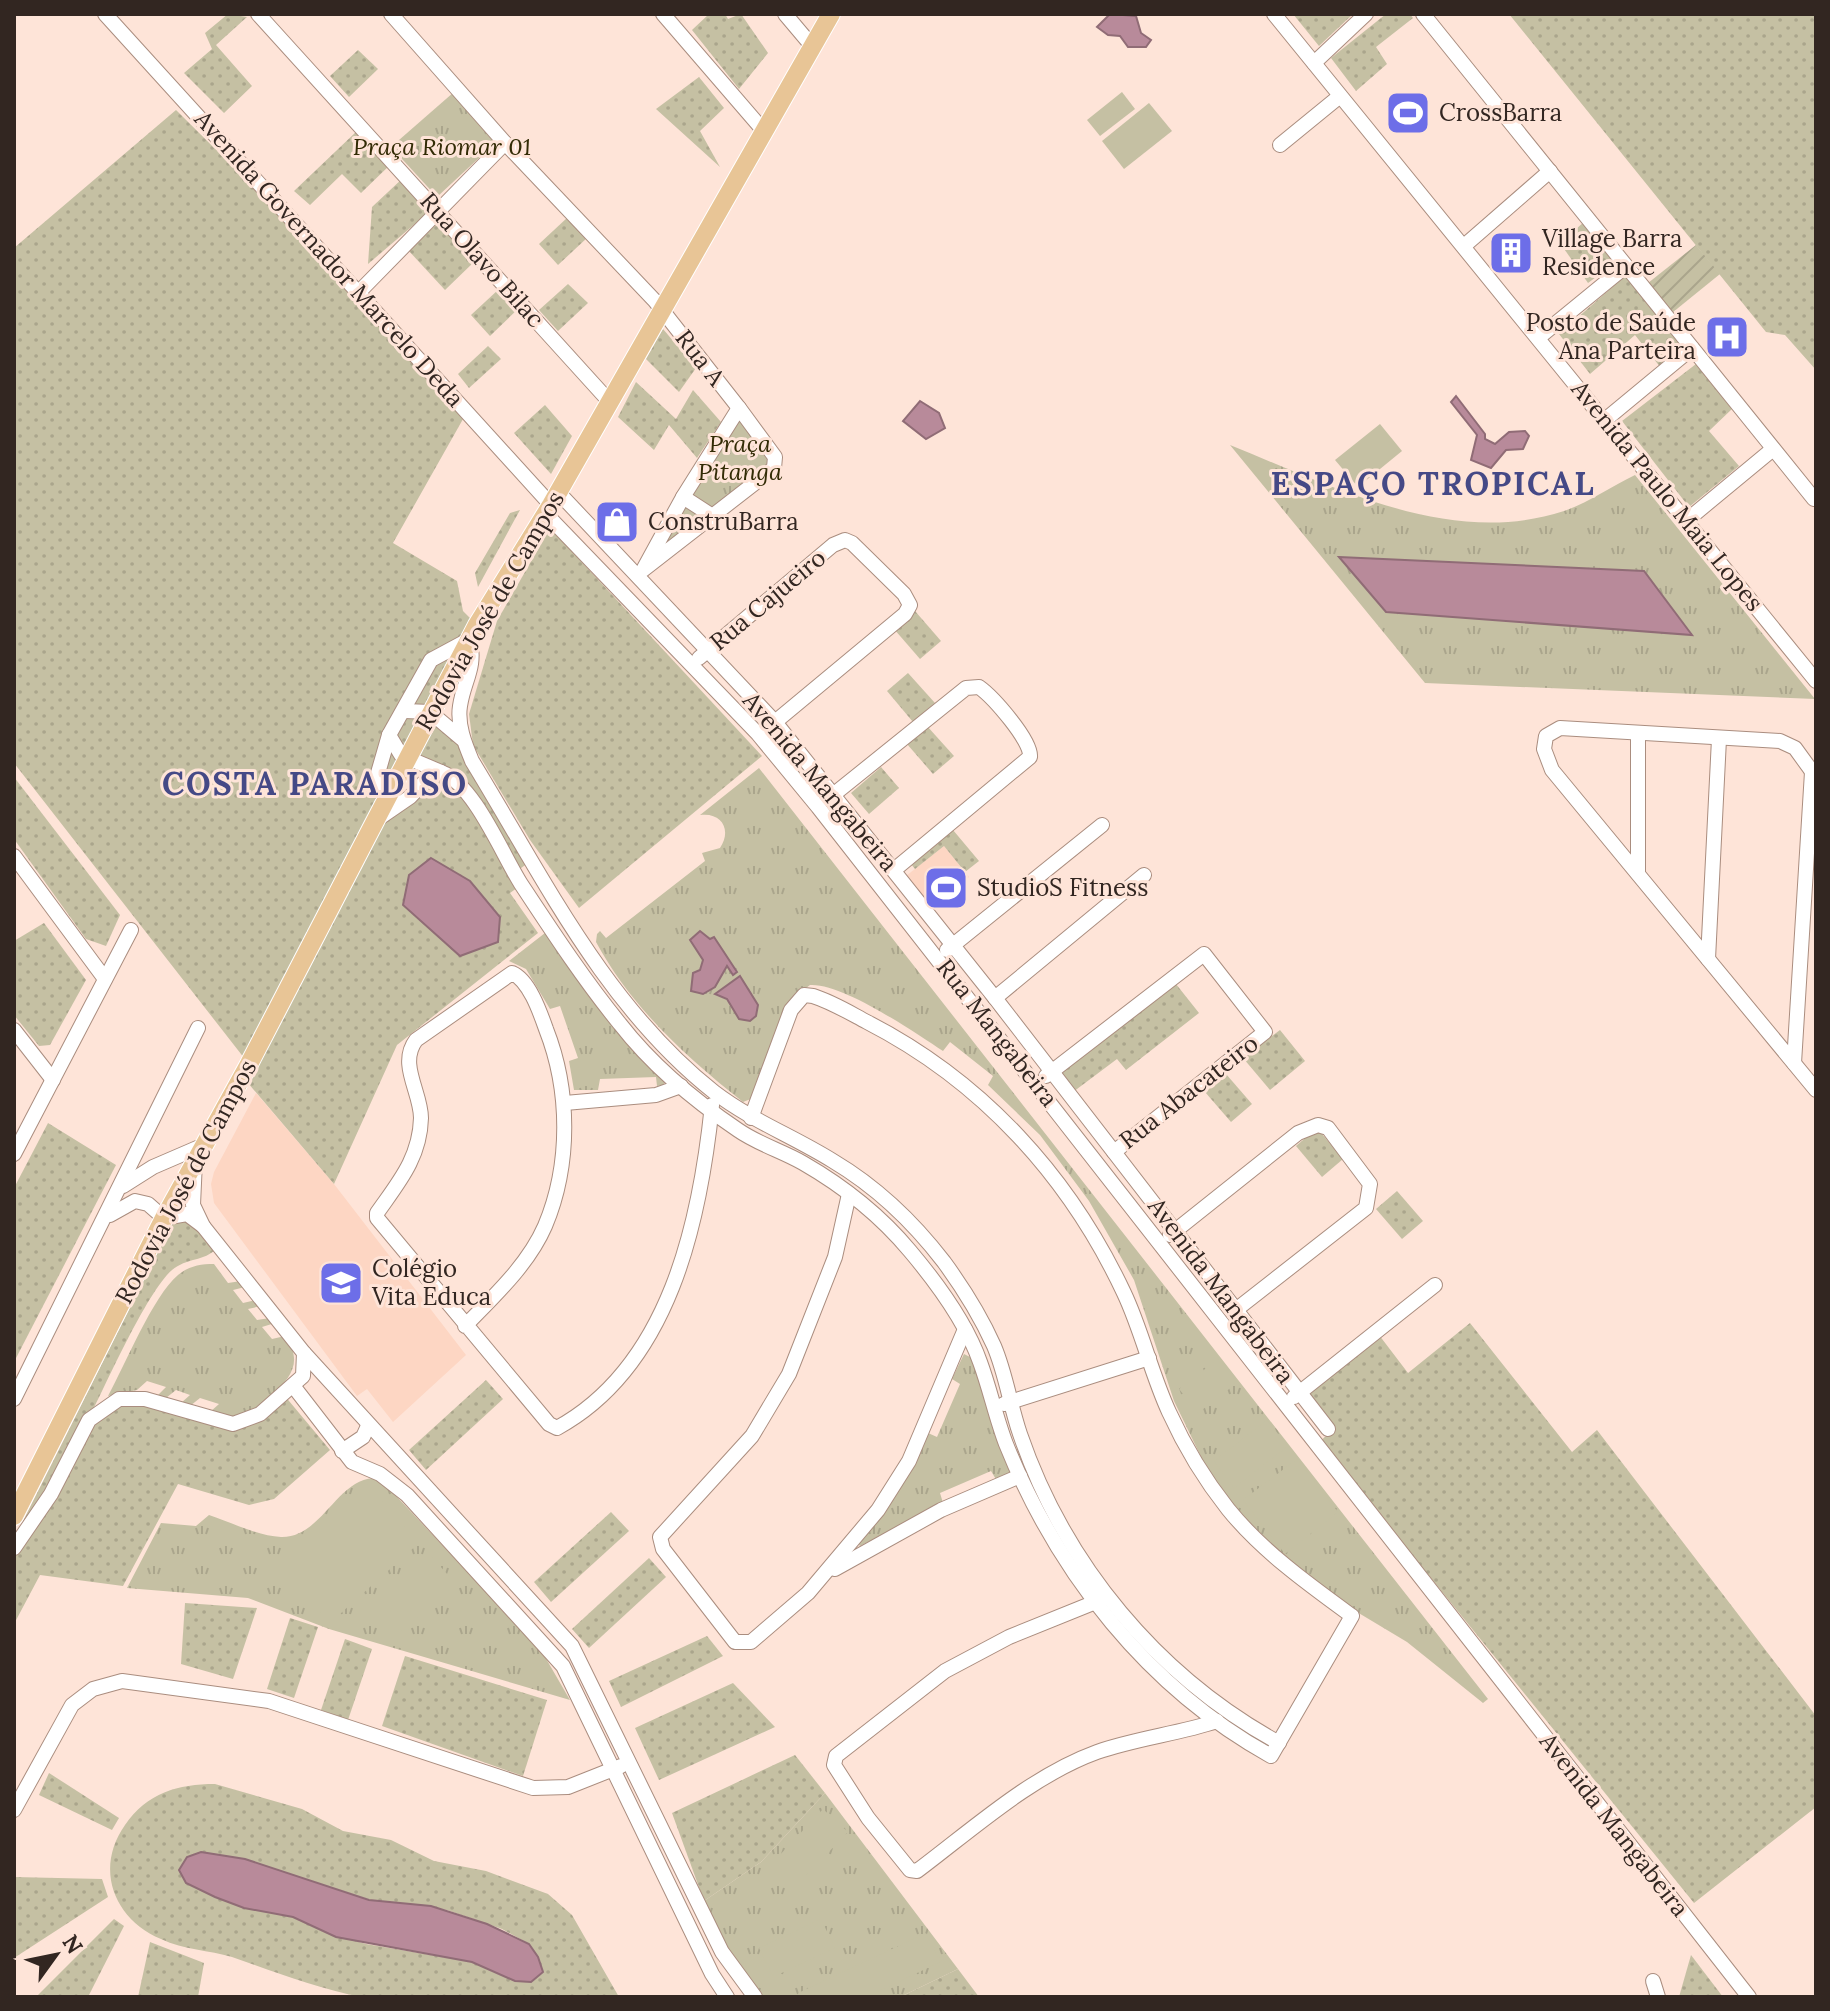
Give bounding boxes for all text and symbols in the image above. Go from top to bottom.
sports icon: CrossBarra [1384,89,1432,137]
place label: CrossBarra [1439,97,1562,128]
street label: Avenida Governador Marcelo Deda [187,103,471,413]
park label: Praça Riomar 01 [353,131,531,162]
street label: Rua Olavo Bilac [414,186,551,334]
place label: Village Barra Residence [1541,223,1682,282]
building icon: Village Barra Residence [1487,229,1535,277]
place label: Posto de Saúde Ana Parteira [1526,307,1696,366]
hospital icon: Posto de Saúde Ana Parteira [1703,313,1751,361]
street label: Rua A [669,323,733,393]
street label: Avenida Paulo Maia Lopes [1564,373,1770,617]
park label: Praça Pitanga [698,428,783,487]
district label: ESPAÇO TROPICAL [1270,463,1596,504]
street label: Rodovia José de Campos [408,485,571,736]
shop icon: ConstruBarra [593,498,641,546]
place label: ConstruBarra [648,506,799,537]
street label: Rua Cajueiro [703,542,832,657]
street label: Avenida Mangabeira [736,685,905,878]
district label: COSTA PARADISO [162,763,468,804]
sports icon: StudioS Fitness [922,864,970,912]
place label: StudioS Fitness [977,872,1148,903]
street label: Rua Mangabeira [930,953,1065,1113]
street label: Rua Abacateiro [1113,1028,1264,1155]
street label: Rodovia José de Campos [108,1054,263,1309]
street label: Avenida Mangabeira [1141,1191,1301,1390]
place label: Colégio Vita Educa [371,1253,491,1312]
school or university icon: Colégio Vita Educa [317,1259,365,1307]
street label: Avenida Mangabeira [1532,1726,1696,1923]
north arrow [16,1915,96,1995]
text: N [56,1929,89,1959]

